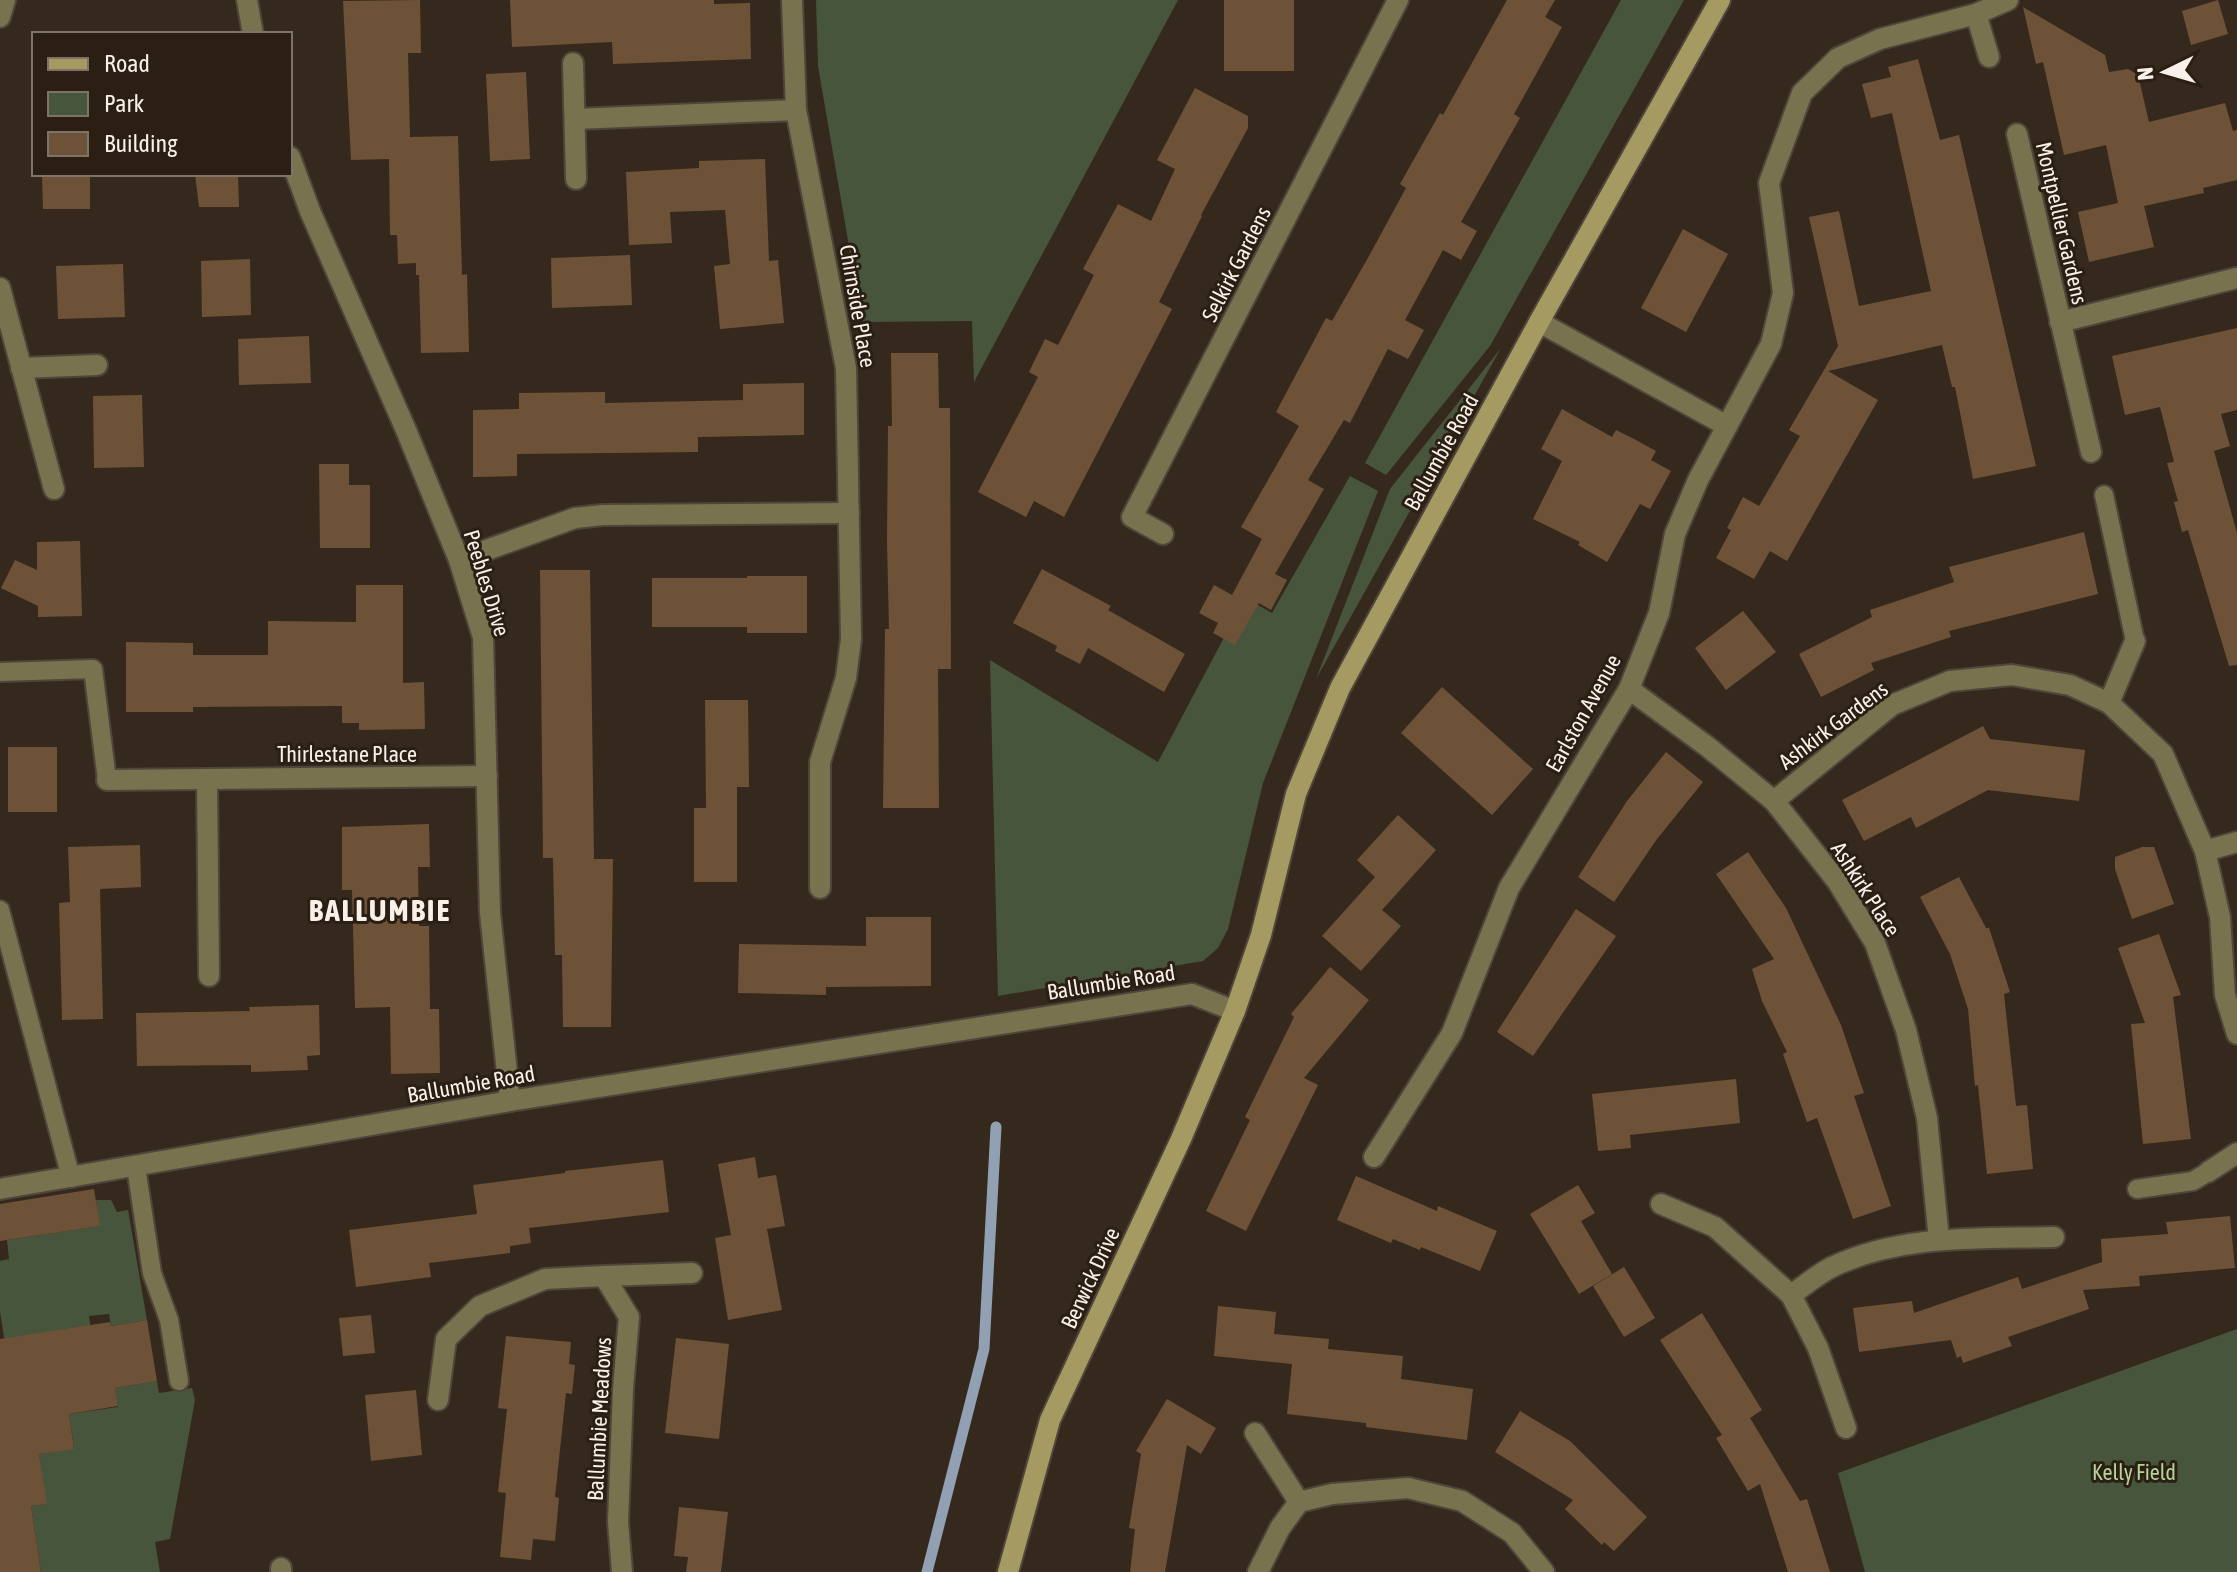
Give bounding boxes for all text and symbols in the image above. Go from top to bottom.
legend [32,32,292,176]
north arrow [2125,32,2205,112]
text: Road [104,50,150,77]
text: N [2132,66,2159,81]
text: Park [104,90,145,117]
text: Building [104,130,178,157]
street label: Montpellier Gardens [2031,139,2093,307]
street label: Selkirk Gardens [1196,202,1276,326]
street label: Chirnside Place [834,243,882,369]
street label: Ballumbie Road [1398,389,1484,515]
street label: Peebles Drive [458,527,516,639]
street label: Earlston Avenue [1540,650,1626,776]
street label: Ashkirk Gardens [1773,675,1893,774]
street label: Thirlestane Place [277,741,417,767]
street label: Ashkirk Place [1826,837,1906,941]
district label: BALLUMBIE [309,893,451,927]
street label: Ballumbie Road [1045,959,1177,1005]
street label: Ballumbie Road [405,1060,537,1108]
street label: Berwick Drive [1055,1223,1125,1333]
street label: Ballumbie Meadows [582,1336,616,1501]
park label: Kelly Field [2092,1459,2176,1485]

